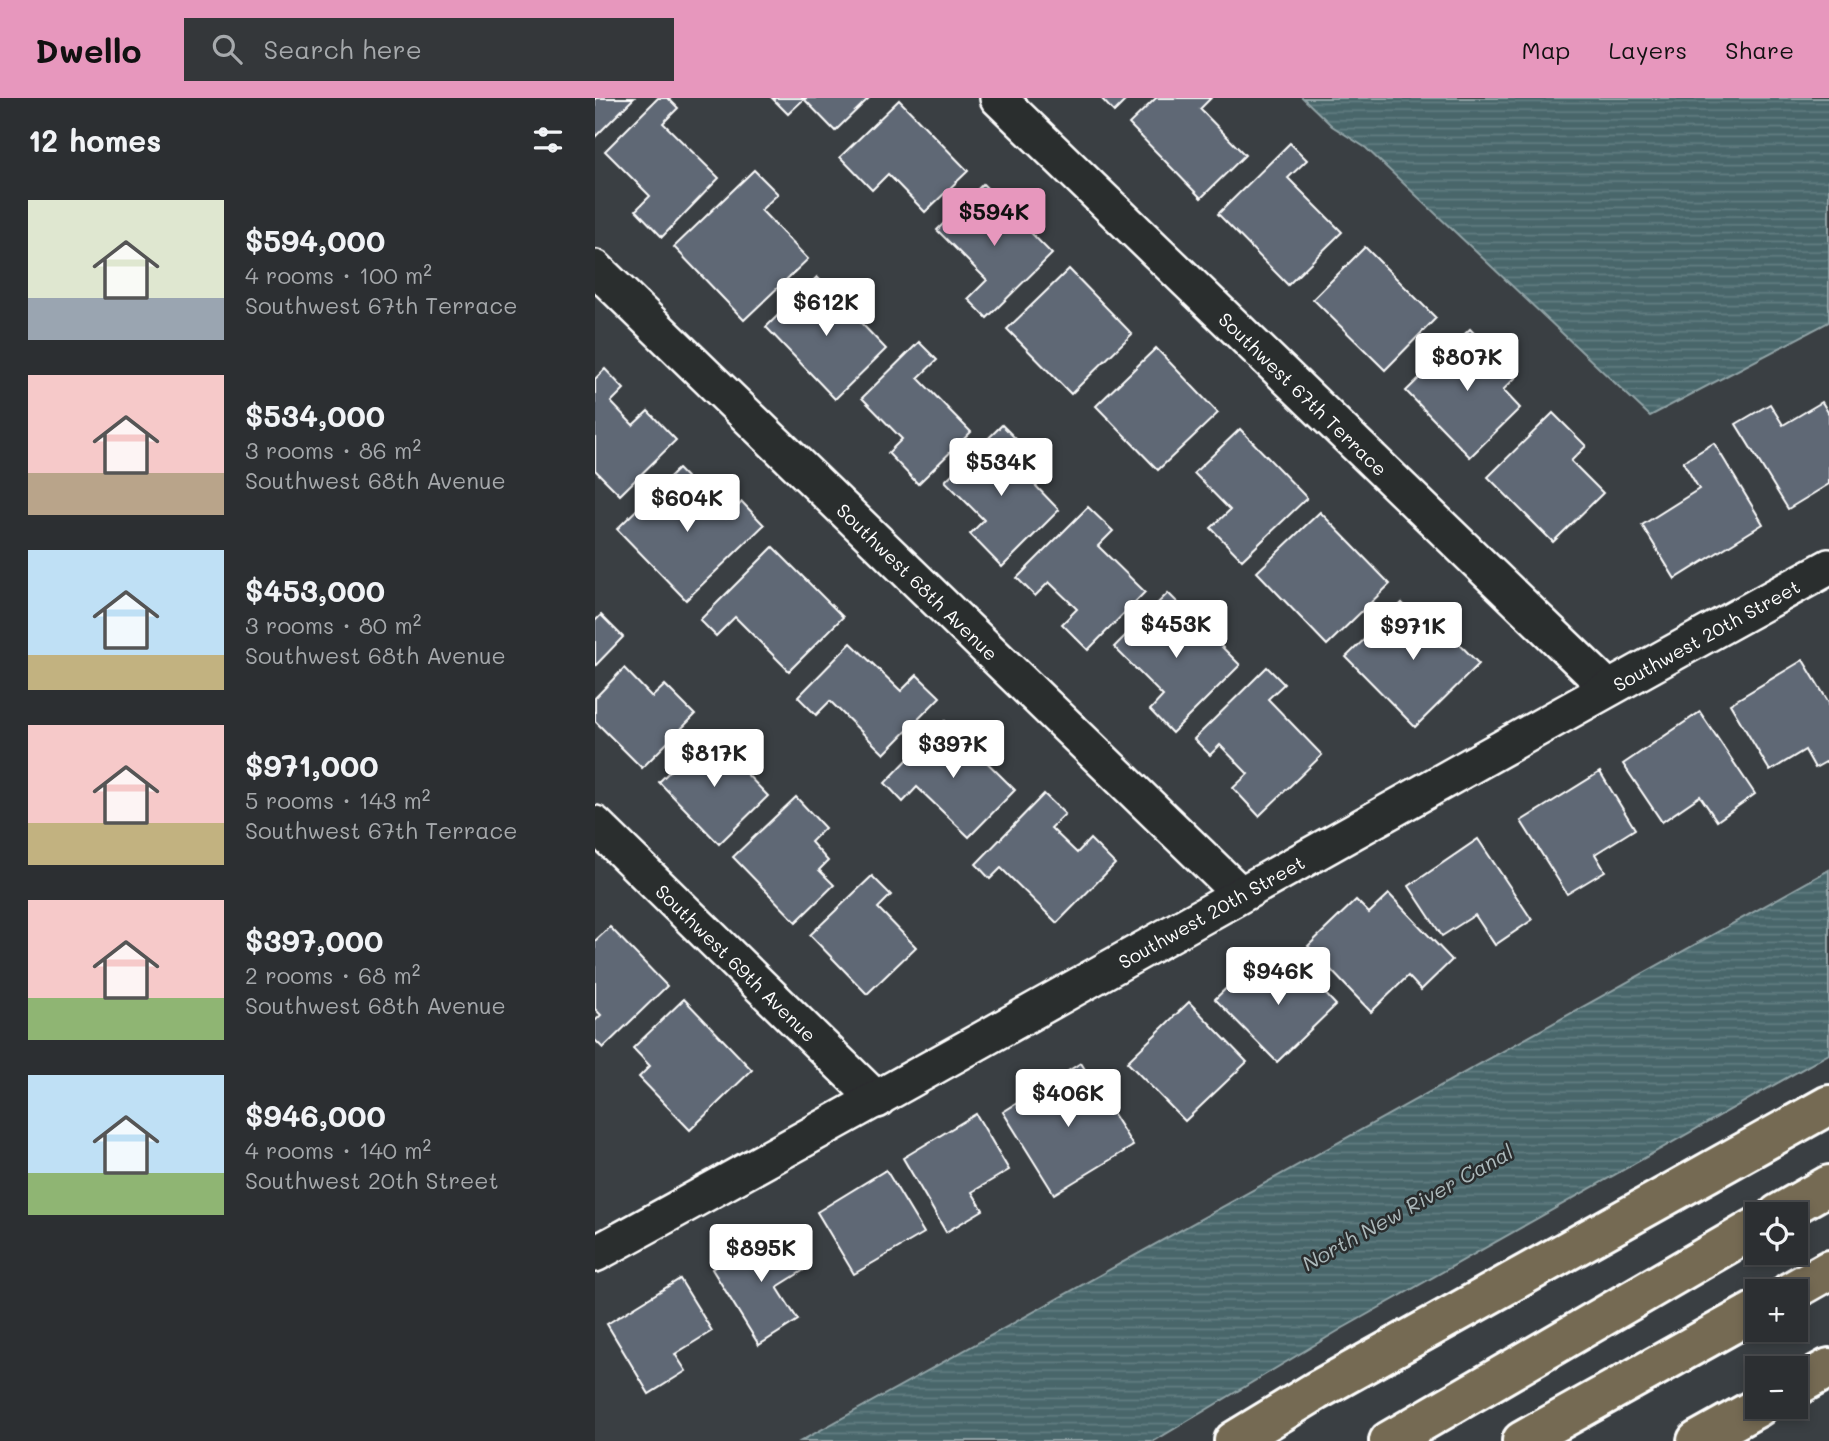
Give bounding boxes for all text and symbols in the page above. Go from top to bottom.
search box [184,18,674,81]
text: Dwello [35,28,142,71]
icon: search [208,30,246,68]
text: Search here [264,32,422,66]
text: Map [1522,34,1570,65]
text: Layers [1608,34,1687,65]
text: Share [1725,34,1794,65]
text: 12 homes [28,120,161,160]
icon: filters [529,121,567,159]
pin: $594K [945,188,1043,248]
text: $594K [958,196,1030,226]
text: $594,000 [245,220,385,260]
icon: home [84,228,168,312]
text: 4 rooms · 100 m² [245,260,432,290]
pin: $612K [777,278,875,338]
text: $612K [793,286,859,316]
text: Southwest 67th Terrace [245,290,517,320]
street label: Southwest 67th Terrace [1214,306,1393,481]
pin: $807K [1418,334,1516,393]
text: $807K [1431,341,1503,371]
text: $534,000 [245,395,385,435]
icon: home [84,403,168,487]
text: 3 rooms · 86 m² [245,435,421,465]
pin: $534K [952,438,1050,498]
text: $534K [965,446,1037,476]
text: Southwest 68th Avenue [245,465,506,495]
pin: $604K [638,474,736,534]
text: $604K [651,482,723,512]
street label: Southwest 68th Avenue [832,497,1004,665]
text: $453,000 [245,570,385,610]
street label: Southwest 20th Street [1608,573,1804,696]
icon: home [84,578,168,662]
pin: $453K [1127,601,1225,660]
pin: $971K [1364,602,1462,662]
text: $453K [1140,608,1212,638]
text: 3 rooms · 80 m² [245,610,421,640]
text: $971K [1380,610,1446,640]
text: Southwest 68th Avenue [245,640,506,670]
pin: $397K [904,720,1002,780]
text: $397K [918,728,988,758]
pin: $817K [665,730,763,789]
text: $817K [681,737,747,767]
text: $971,000 [245,745,379,785]
icon: home [84,753,168,837]
text: 5 rooms · 143 m² [245,785,431,815]
text: Southwest 67th Terrace [245,815,517,845]
street label: Southwest 20th Street [1114,849,1309,974]
street label: Southwest 69th Avenue [651,878,822,1047]
text: $397,000 [245,920,383,960]
icon: home [84,928,168,1012]
pin: $946K [1229,948,1327,1007]
text: $946K [1242,955,1314,985]
text: 2 rooms · 68 m² [245,960,420,990]
text: Southwest 68th Avenue [245,990,506,1020]
pin: $406K [1019,1070,1117,1129]
text: $406K [1032,1077,1104,1107]
text: $946,000 [245,1095,386,1135]
icon: home [84,1103,168,1187]
text: 4 rooms · 140 m² [245,1135,431,1165]
water label: North New River Canal [1297,1137,1518,1276]
text: Southwest 20th Street [245,1165,499,1195]
map controls [1745,1202,1808,1419]
button: locate [1745,1202,1808,1265]
pin: $895K [712,1224,810,1284]
text: $895K [726,1232,796,1262]
button: + [1745,1279,1808,1342]
button: − [1745,1356,1808,1419]

